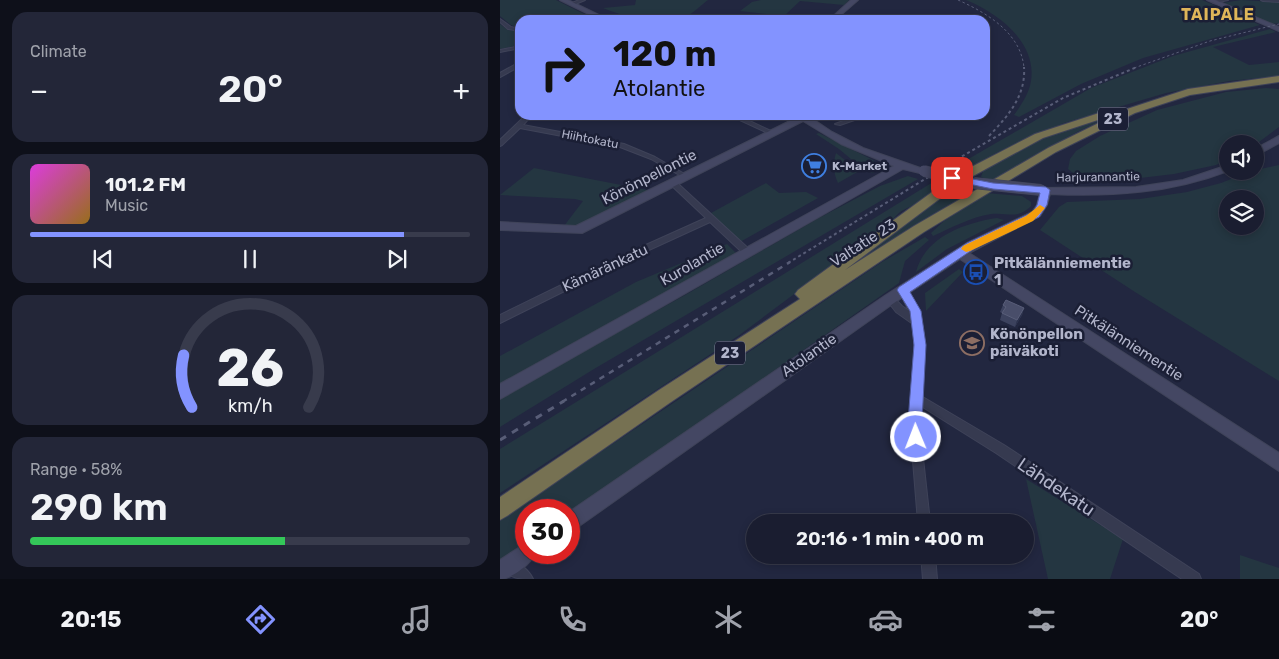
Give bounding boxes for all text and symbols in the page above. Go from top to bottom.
district label: TAIPALE [1181,5,1255,24]
text: 120 m [613,33,716,75]
icon: right [530,35,595,100]
text: Climate [30,42,87,61]
text: 20° [218,66,283,112]
text: − [30,74,48,107]
text: + [453,74,470,107]
text: Atolantie [613,75,705,102]
road number: 23 [1098,108,1128,130]
street label: Hiihtokatu [560,127,620,151]
map controls [1219,135,1264,235]
button: sound [1219,135,1264,180]
street label: Könönpellontie [599,145,699,209]
supermarket icon: K-Market [801,153,827,179]
pin [931,157,973,199]
place label: K-Market [832,159,887,173]
icon: arrive [938,164,966,192]
street label: Harjurannantie [1056,169,1140,185]
text: 101.2 FM [105,173,186,196]
button: layers [1219,190,1264,235]
text: Music [105,196,148,215]
street label: Valtatie 23 [827,215,899,271]
street label: Kurolantie [657,239,727,289]
street label: Kämäränkatu [559,240,651,296]
icon: previous [89,245,117,273]
icon: pause [236,245,264,273]
icon: next [383,245,411,273]
place label: Pitkälänniementie 1 [994,254,1131,289]
bus stop icon: Pitkälänniementie 1 [963,259,989,285]
street label: Pitkälänniementie [1071,301,1187,385]
place label: Könönpellon päiväkoti [990,325,1083,360]
street label: Atolantie [778,330,840,380]
school or university icon: Könönpellon päiväkoti [959,330,985,356]
text: 26 [216,337,284,399]
road number: 23 [715,342,745,364]
text: km/h [228,395,272,416]
position arrow [889,410,941,462]
street label: Lähdekatu [1013,453,1099,521]
text: Range · 58% [30,460,123,479]
text: 290 km [30,484,168,530]
speed limit sign: 30 [515,499,580,564]
text: 20:16 · 1 min · 400 m [796,527,984,550]
icon: directions [243,602,278,637]
icon: music [399,602,434,637]
icon: phone [555,602,590,637]
icon: climate [711,602,746,637]
icon: car [868,602,903,637]
icon: filters [1024,602,1059,637]
text: 20:15 [61,606,121,633]
text: 20° [1180,606,1218,633]

